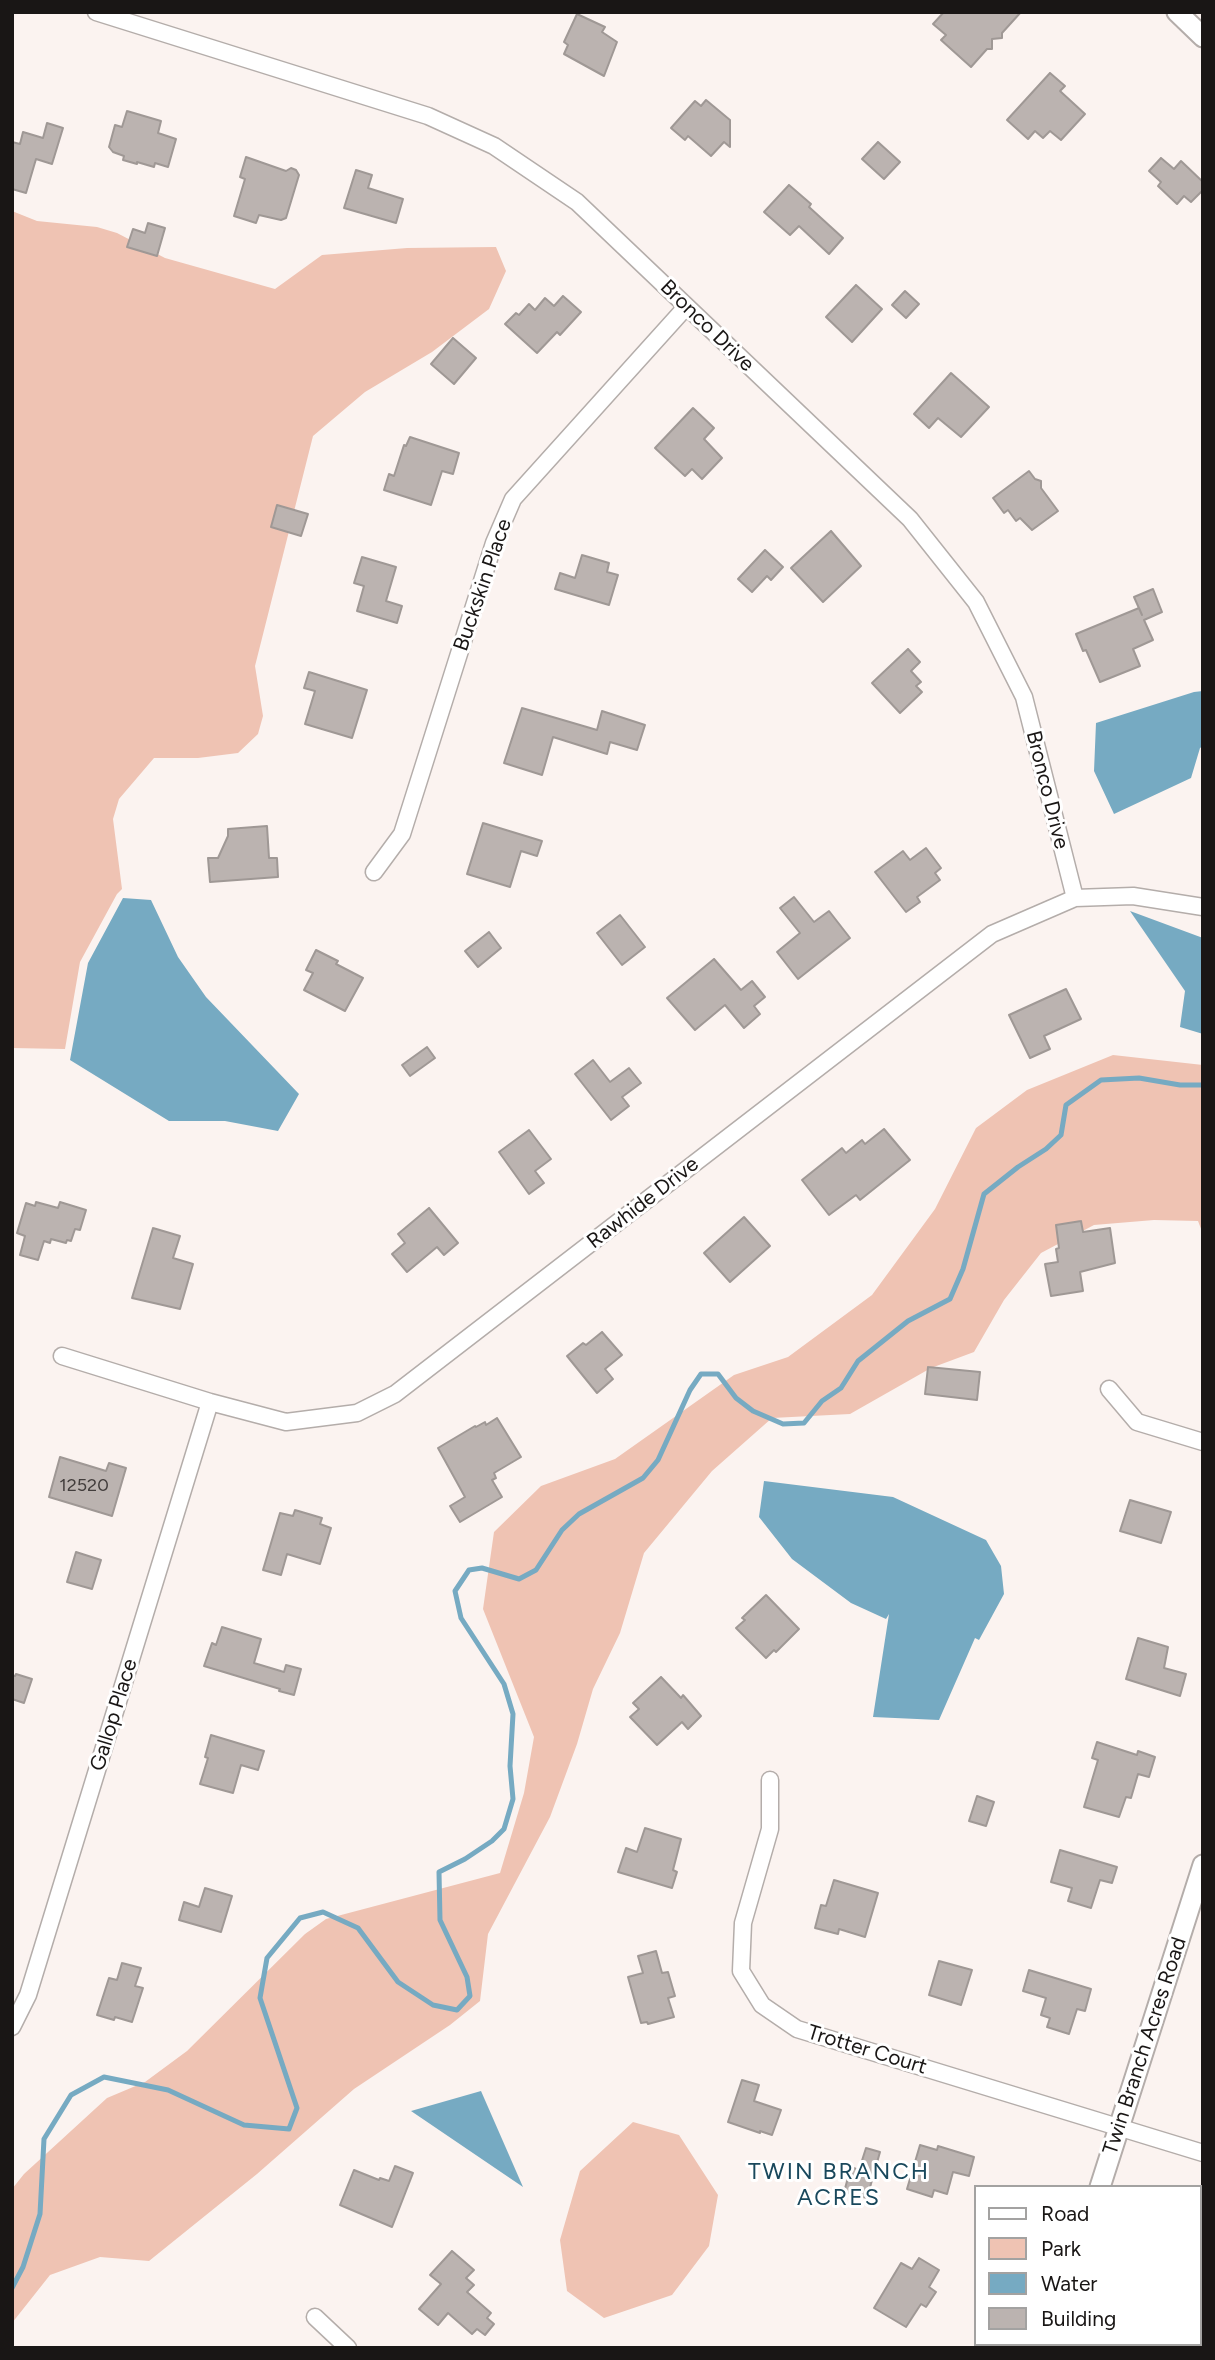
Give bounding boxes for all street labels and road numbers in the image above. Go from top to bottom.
street label: Bronco Drive [655,275,759,377]
street label: Buckskin Place [449,516,517,654]
street label: Bronco Drive [1020,728,1074,852]
street label: Rawhide Drive [582,1152,704,1254]
street label: Gallop Place [85,1656,143,1774]
street label: Twin Branch Acres Road [1098,1934,1192,2158]
street label: Trotter Court [804,2020,930,2080]

